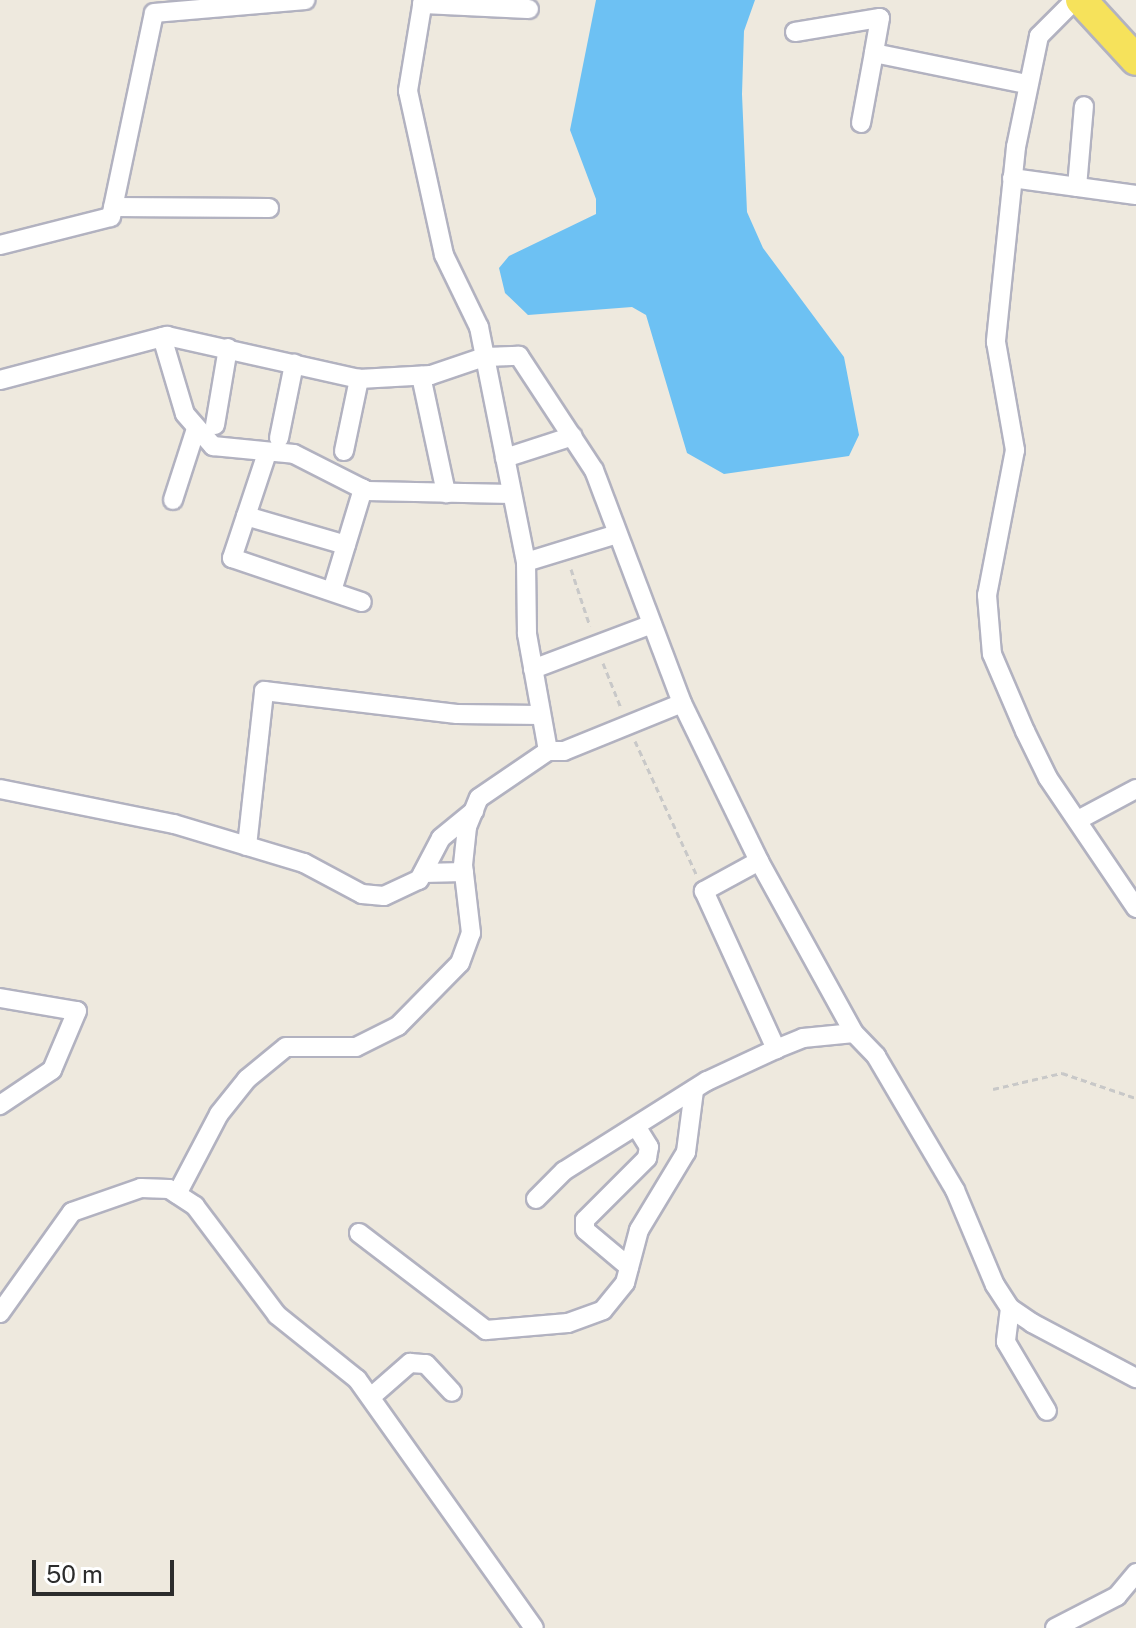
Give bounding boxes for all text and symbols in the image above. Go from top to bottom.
scale bar [36,1544,178,1594]
text: 50 m [46,1560,103,1588]

